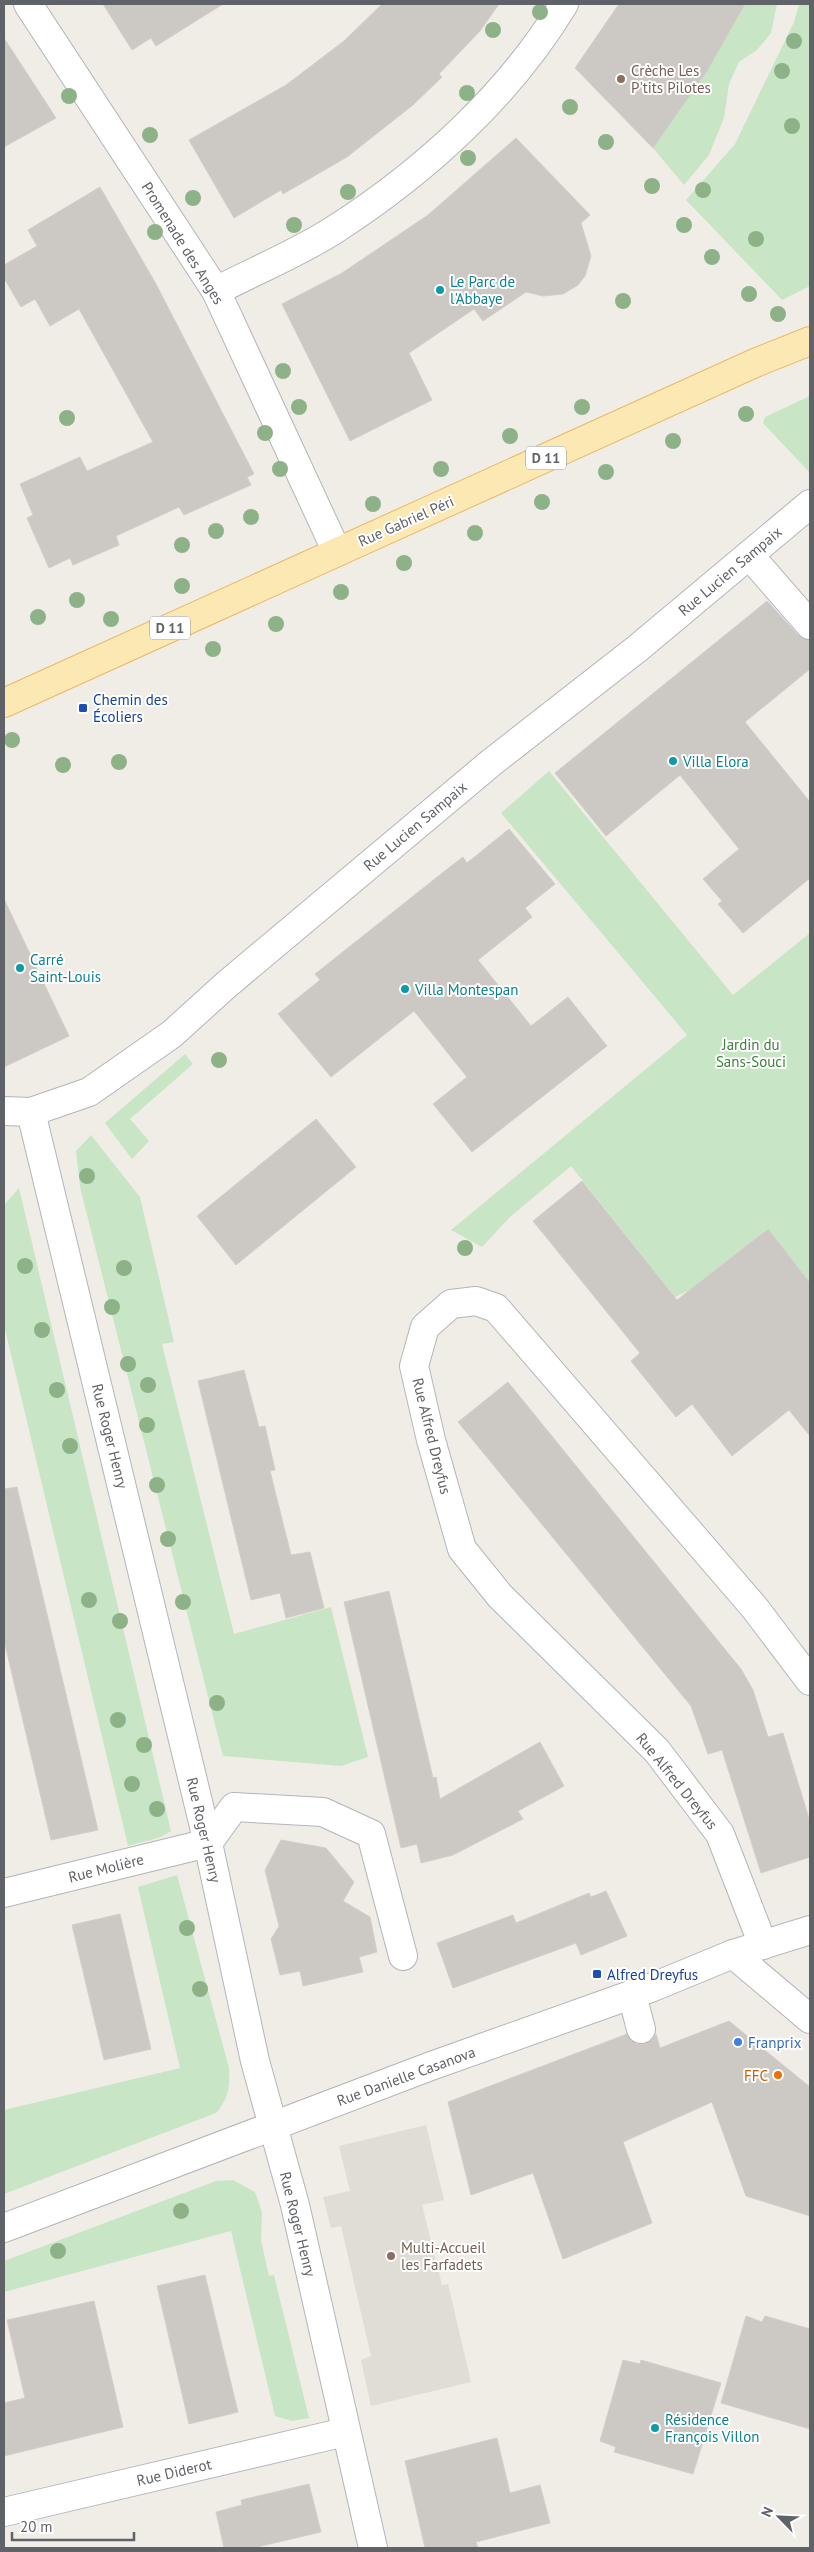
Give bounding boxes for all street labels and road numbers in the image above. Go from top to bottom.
street label: Promenade des Anges [138,178,228,308]
road number: D 11 [526,446,566,469]
street label: Rue Gabriel Péri [355,491,457,551]
street label: Rue Lucien Sampaix [674,522,786,620]
road number: D 11 [150,616,190,640]
street label: Rue Lucien Sampaix [359,777,471,875]
street label: Rue Alfred Dreyfus [408,1376,456,1496]
street label: Rue Roger Henry [88,1382,132,1490]
street label: Rue Alfred Dreyfus [632,1729,722,1833]
street label: Rue Roger Henry [183,1775,225,1885]
street label: Rue Molière [66,1849,146,1887]
street label: Rue Danielle Casanova [334,2042,478,2110]
street label: Rue Roger Henry [276,2170,320,2278]
street label: Rue Diderot [135,2454,213,2490]

